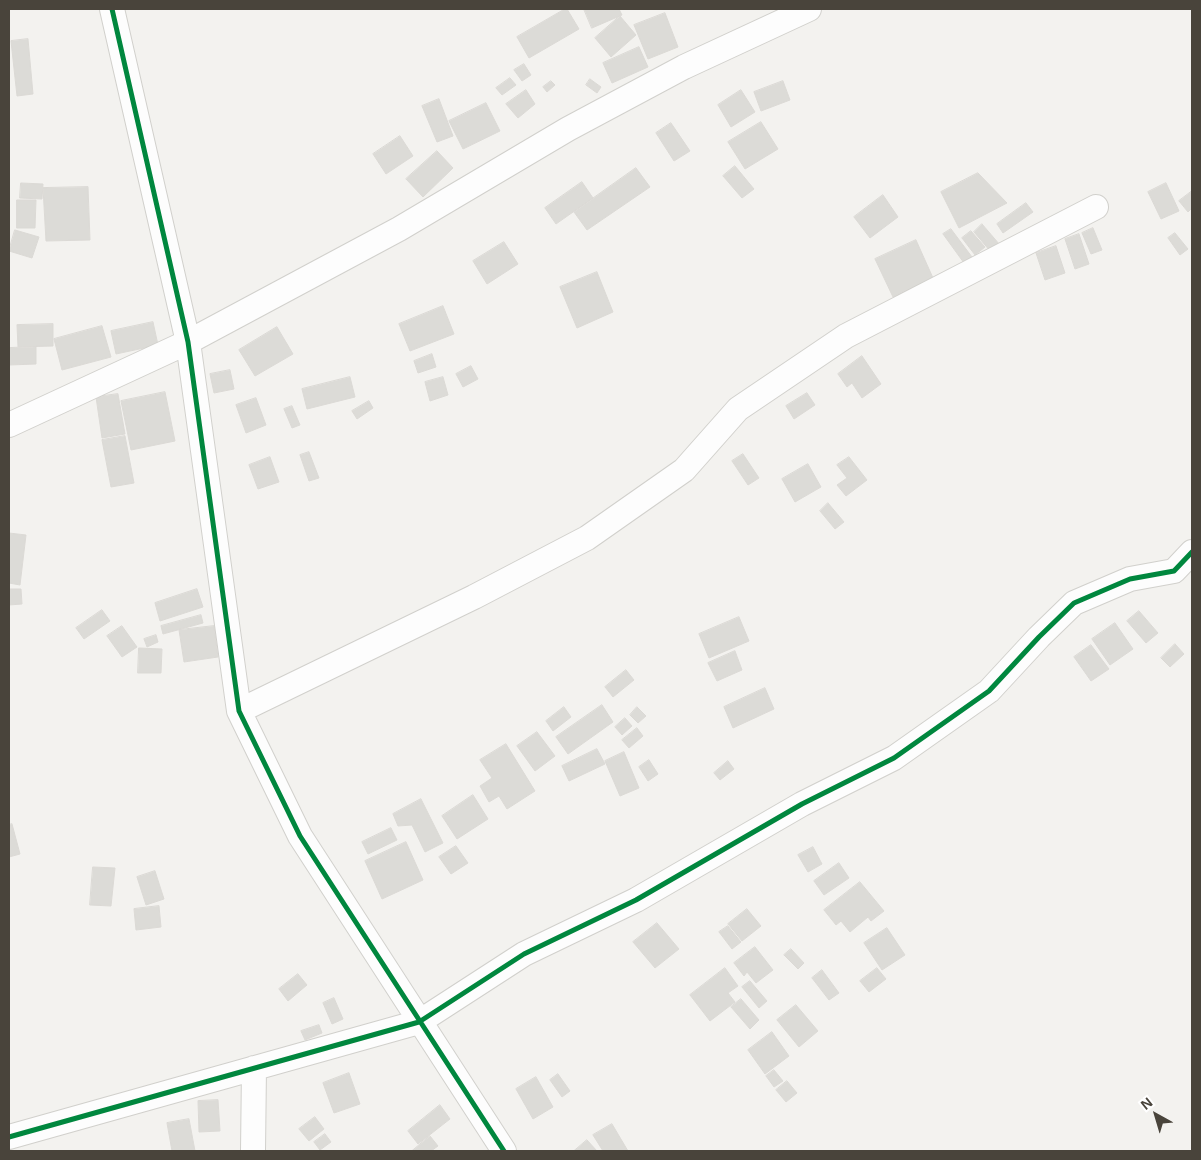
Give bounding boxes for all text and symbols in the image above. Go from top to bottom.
north arrow [1131,1090,1181,1140]
text: N [1138,1094,1156,1113]

